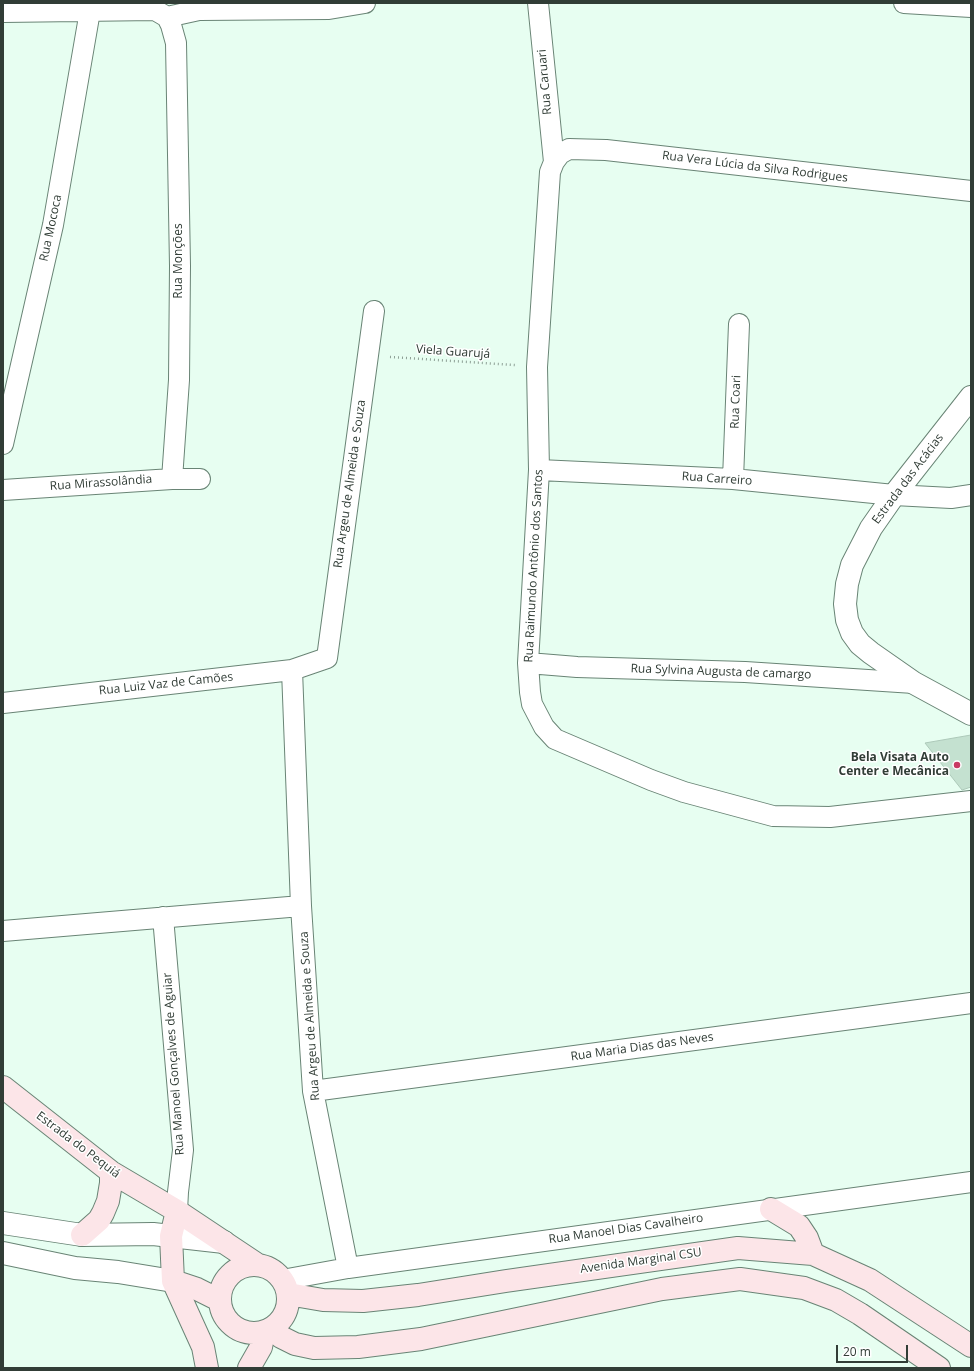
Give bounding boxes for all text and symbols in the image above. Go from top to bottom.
street label: Rua Caruari [535,49,555,115]
street label: Rua Vera Lúcia da Silva Rodrigues [661,148,849,186]
street label: Rua Mococa [37,193,65,263]
street label: Rua Monções [172,223,186,299]
street label: Viela Guarujá [415,342,491,362]
street label: Rua Coari [728,375,744,429]
street label: Rua Argeu de Almeida e Souza [331,399,369,569]
street label: Estrada das Acácias [869,431,947,527]
street label: Rua Raimundo Antônio dos Santos [522,469,546,663]
street label: Rua Carreiro [681,469,753,489]
street label: Rua Mirassolândia [49,472,153,494]
street label: Rua Sylvina Augusta de camargo [630,662,812,682]
street label: Rua Luiz Vaz de Camões [98,670,234,698]
place label: Bela Visata Auto Center e Mecânica [839,751,949,779]
marker: Bela Visata Auto Center e Mecânica [952,760,962,770]
street label: Rua Argeu de Almeida e Souza [297,931,323,1101]
street label: Rua Manoel Gonçalves de Aguiar [160,972,188,1156]
street label: Rua Maria Dias das Neves [570,1030,714,1064]
street label: Estrada do Pequiá [33,1109,123,1181]
street label: Rua Manoel Dias Cavalheiro [548,1211,704,1247]
street label: Avenida Marginal CSU [579,1245,703,1277]
scale bar [838,1337,910,1363]
text: 20 m [843,1343,871,1360]

